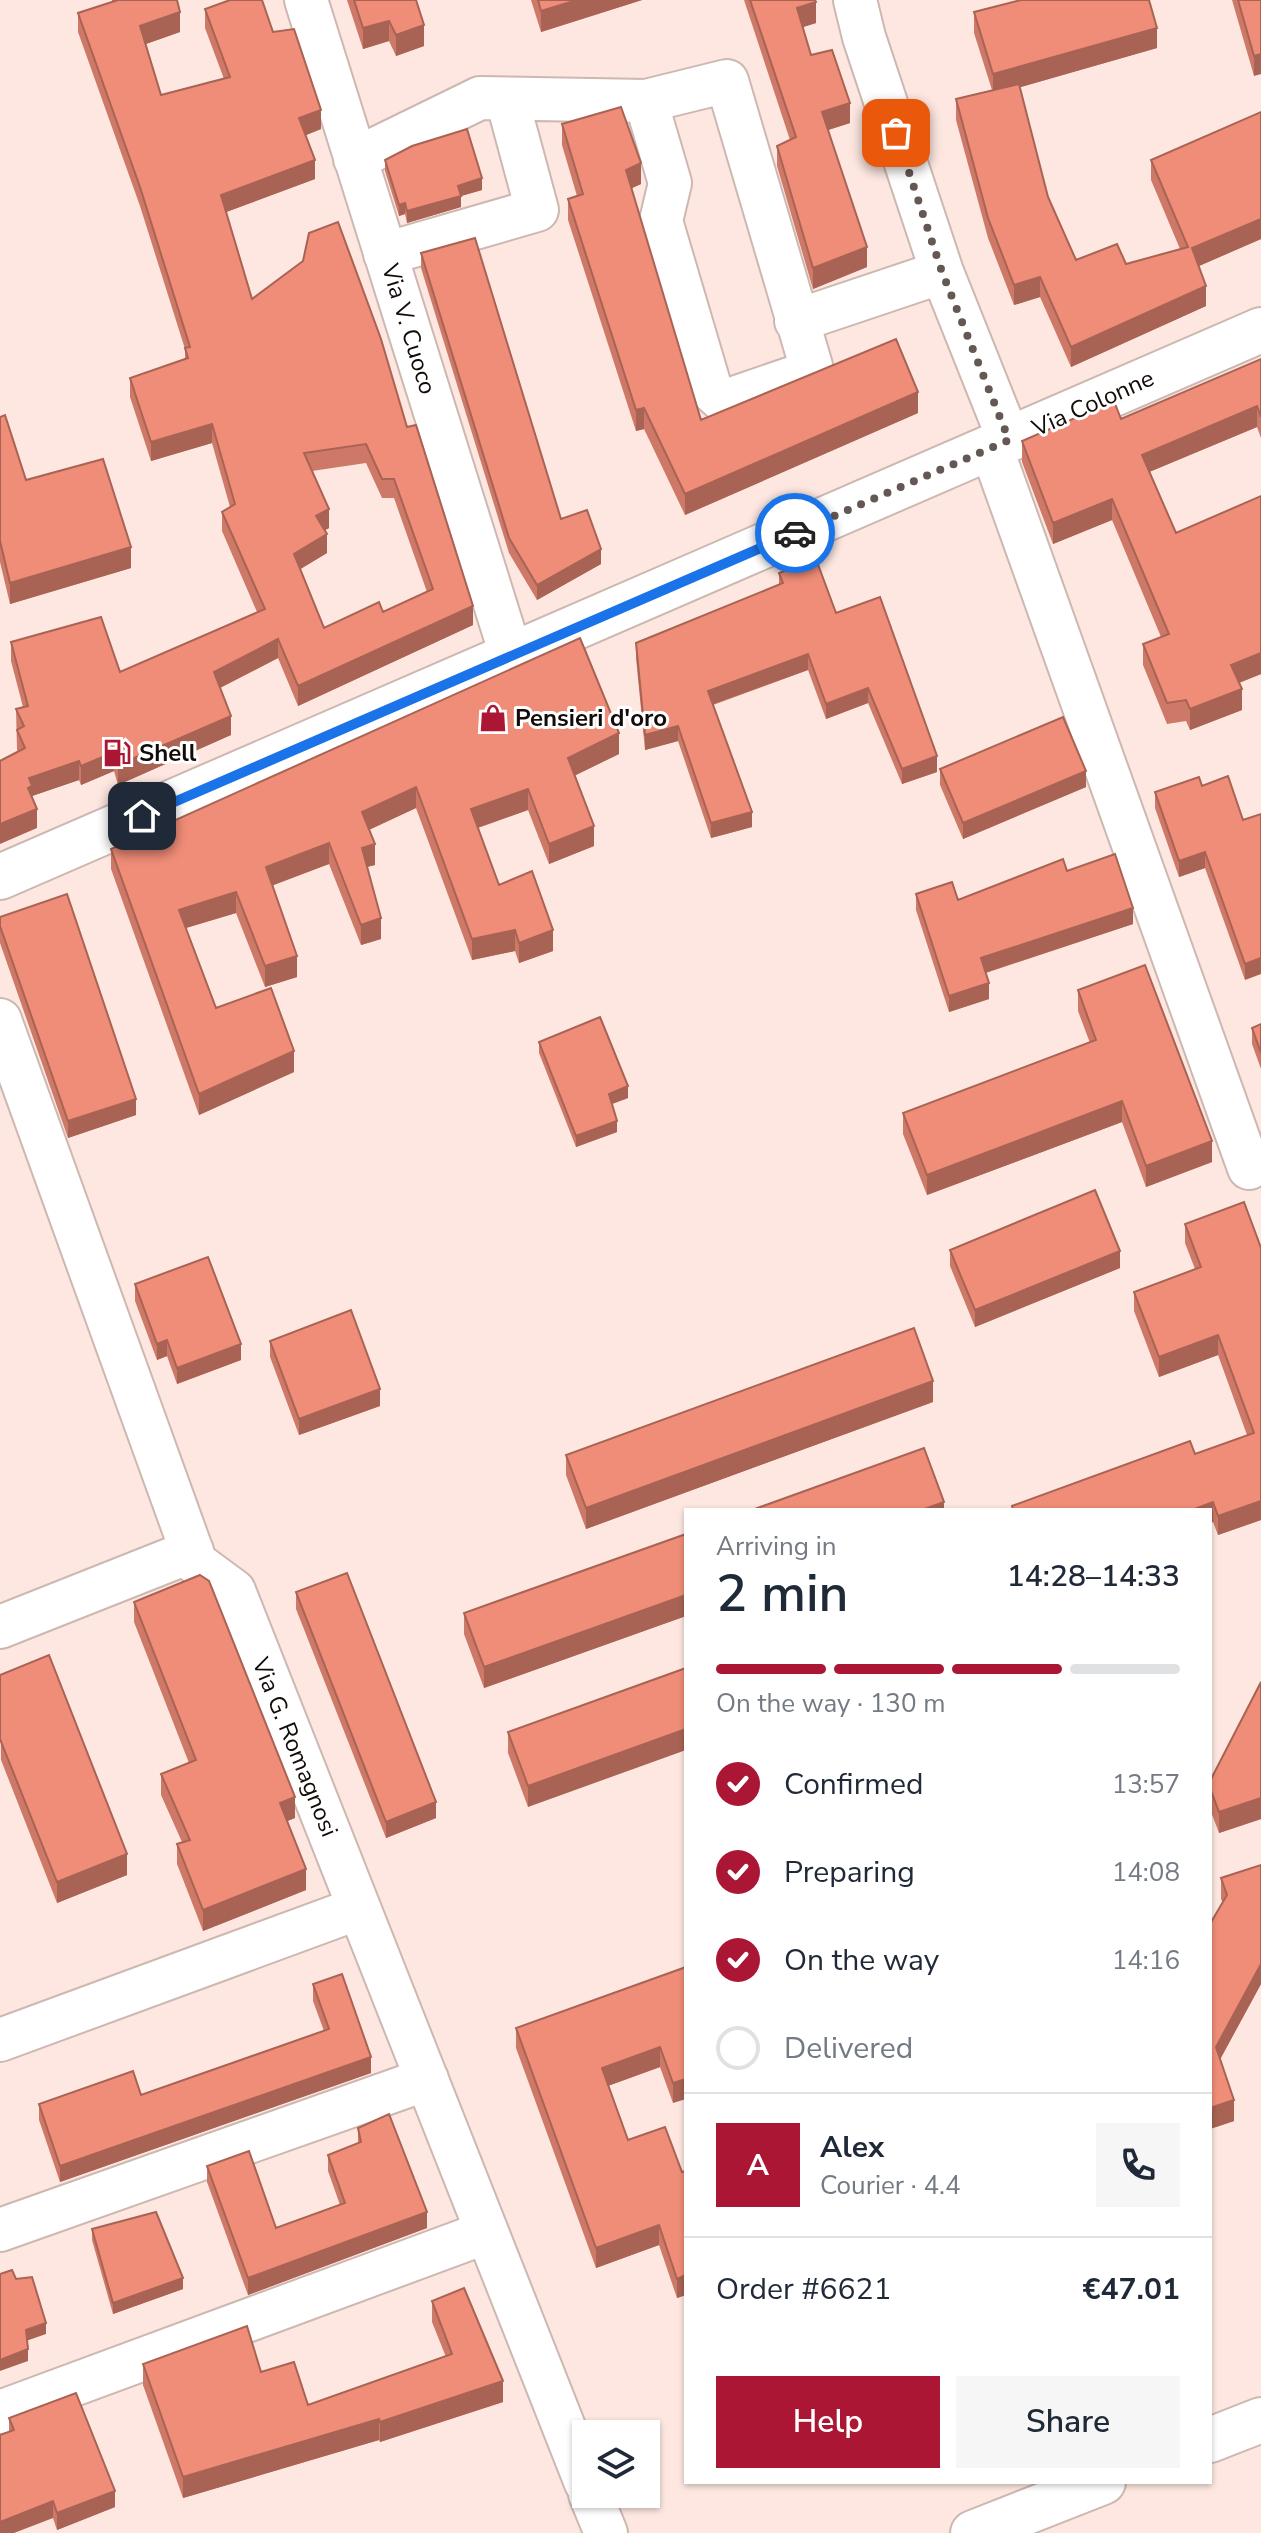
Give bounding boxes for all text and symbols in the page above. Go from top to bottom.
pin [862,99,930,167]
icon: bag [874,111,918,155]
street label: Via V. Cuoco [374,259,444,398]
street label: Via Colonne [1026,362,1159,444]
courier [755,493,835,573]
icon: car [773,511,817,555]
place label: Pensieri d'oro [515,702,667,734]
shop icon: Pensieri d'oro [478,703,508,733]
place label: Shell [139,737,197,769]
fuel station icon: Shell [102,738,132,768]
pin [108,782,176,850]
icon: home [120,794,164,838]
text: Arriving in [716,1529,837,1564]
text: 14:28–14:33 [1007,1556,1180,1597]
text: 2 min [716,1558,849,1629]
street label: Via G. Romagnosi [244,1652,346,1841]
text: On the way · 130 m [716,1686,945,1721]
icon: check [716,1762,760,1806]
text: Confirmed [784,1764,924,1805]
text: 13:57 [1112,1767,1180,1802]
icon: check [716,1850,760,1894]
text: Preparing [784,1852,915,1893]
text: 14:08 [1112,1855,1180,1890]
icon: check [716,1938,760,1982]
text: On the way [784,1940,939,1981]
text: 14:16 [1112,1943,1180,1978]
text: Delivered [784,2028,913,2069]
button: phone [1096,2123,1180,2207]
text: Alex [820,2127,884,2168]
text: A [747,2145,769,2186]
text: Courier · 4.4 [820,2168,961,2203]
text: Order #6621 [716,2269,891,2310]
text: €47.01 [1083,2269,1180,2310]
button: Help [716,2376,940,2468]
button: Share [956,2376,1180,2468]
map controls [572,2420,660,2508]
button: layers [572,2420,660,2508]

